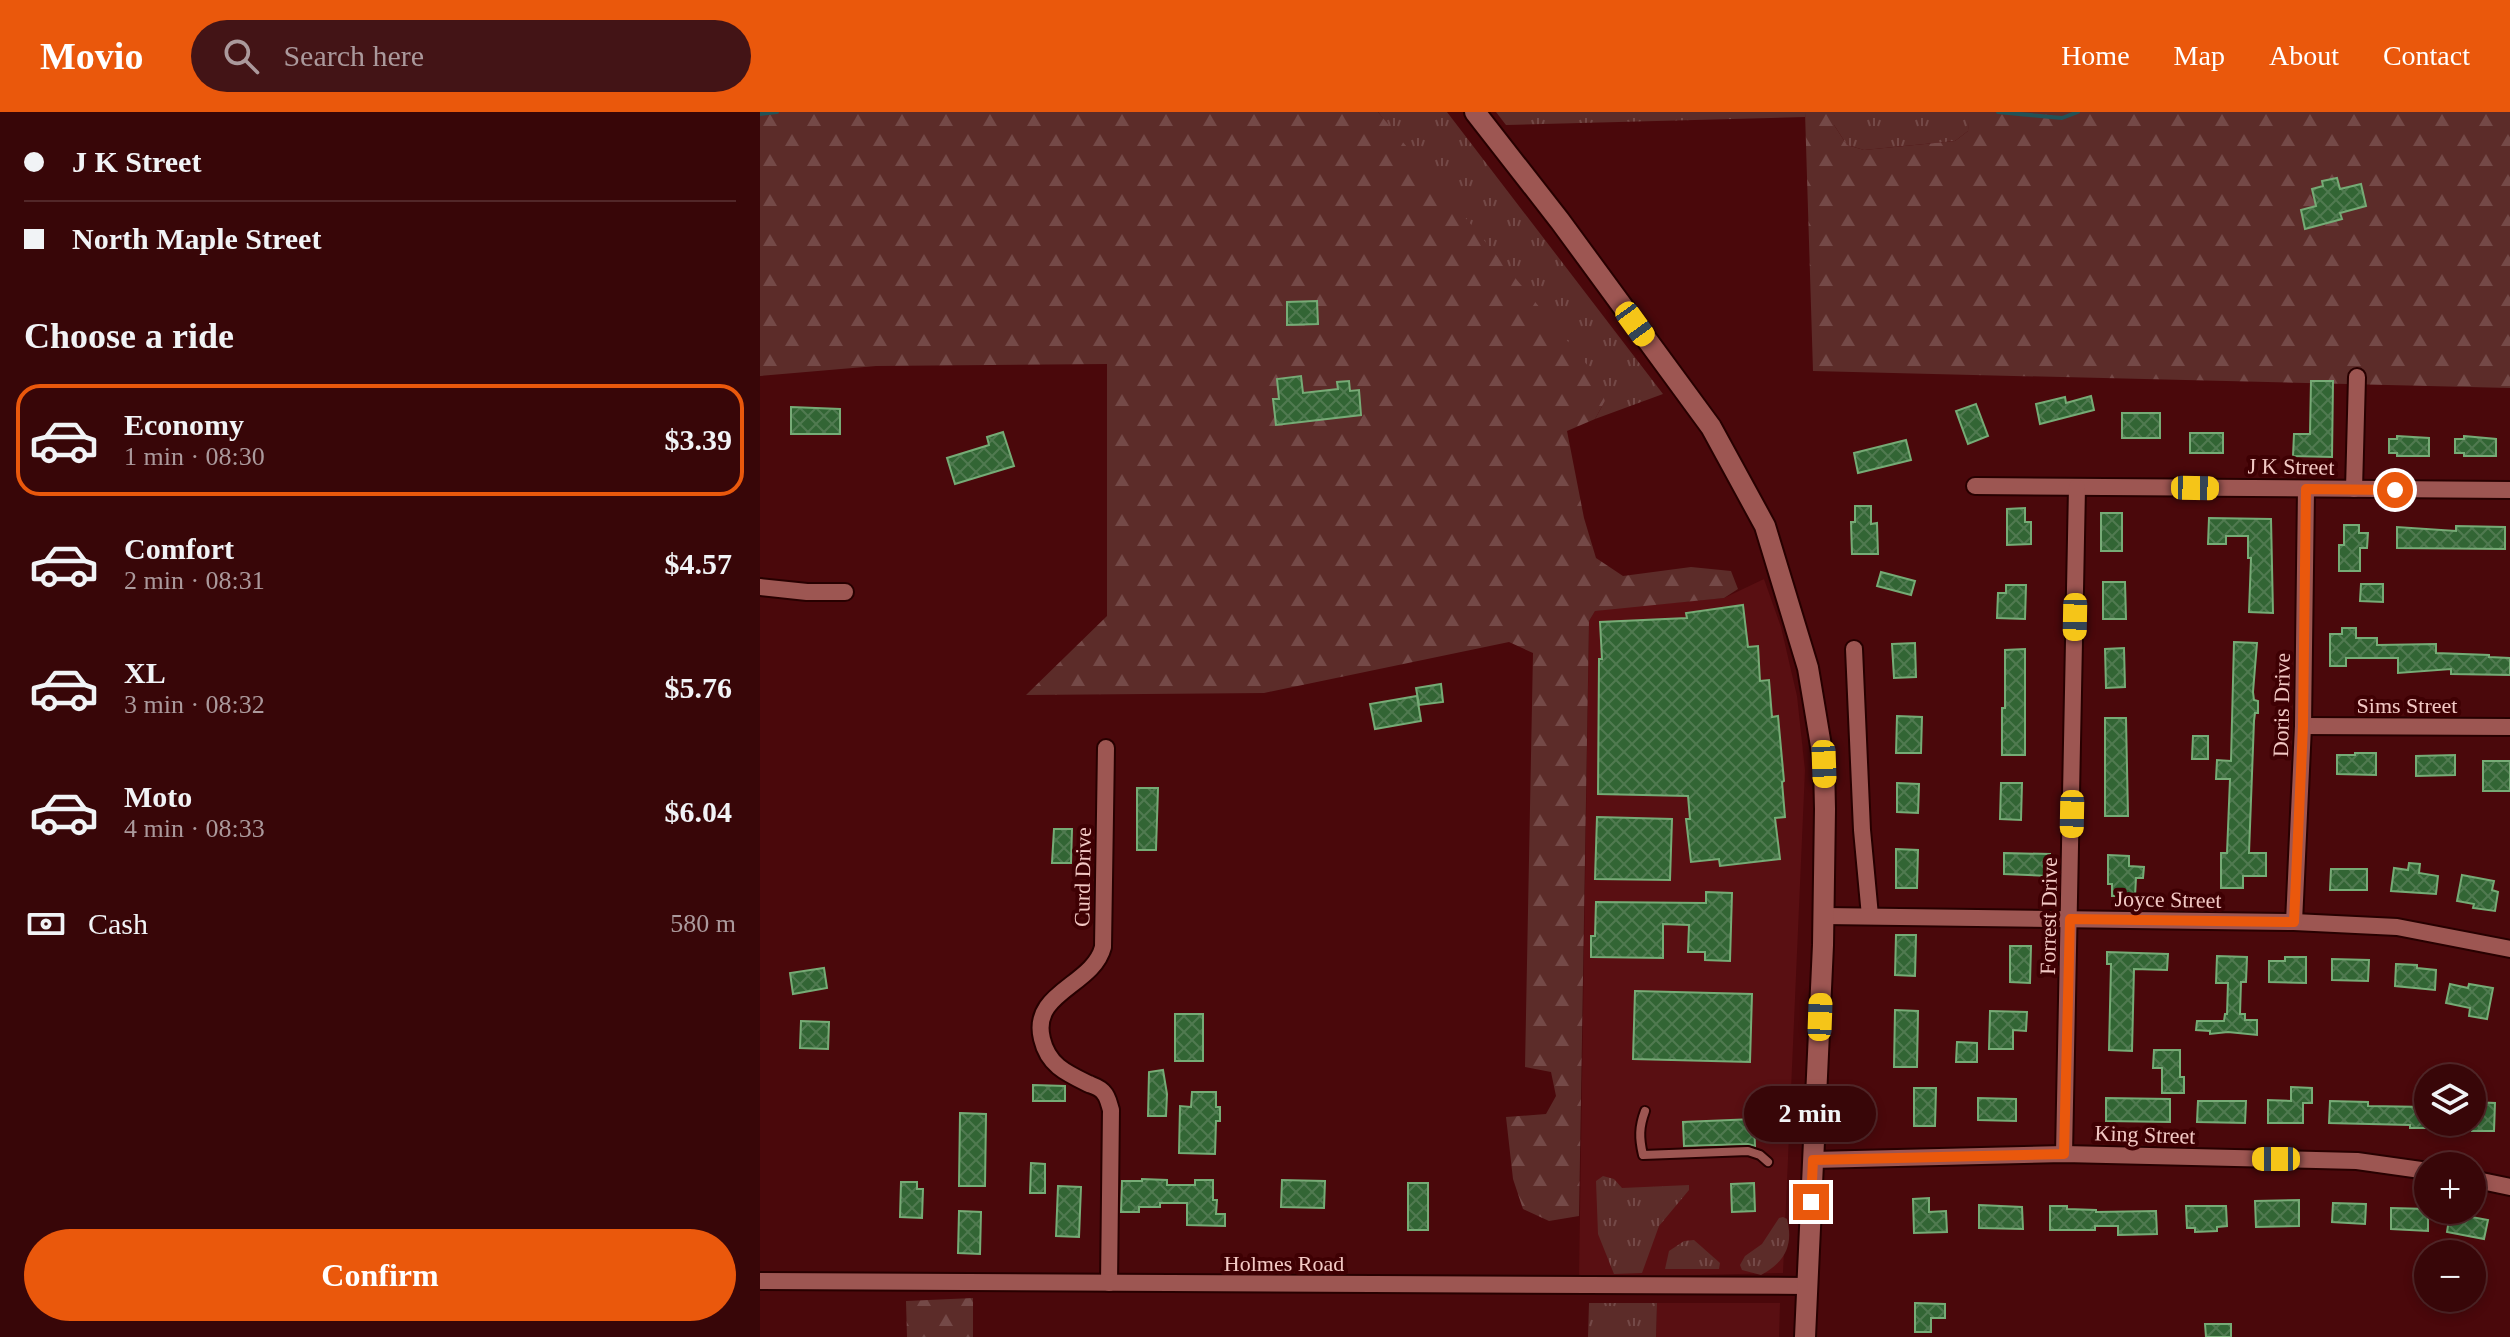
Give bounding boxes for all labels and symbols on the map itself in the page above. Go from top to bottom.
car [1611,298,1659,350]
street label: J K Street [2247,453,2335,480]
route start [2377,472,2413,508]
car [2171,476,2219,500]
car [2063,593,2087,641]
street label: Doris Drive [2268,653,2295,757]
street label: Sims Street [2357,693,2457,718]
car [1811,740,1837,788]
car [2060,790,2084,838]
street label: Curd Drive [1069,827,1096,927]
street label: Forrest Drive [2035,857,2062,975]
street label: Joyce Street [2114,886,2222,913]
car [1807,993,1833,1041]
callout: 2 min [1745,1086,1877,1142]
street label: King Street [2094,1120,2196,1149]
car [2252,1147,2300,1171]
route end [1793,1184,1829,1220]
street label: Holmes Road [1224,1251,1344,1276]

